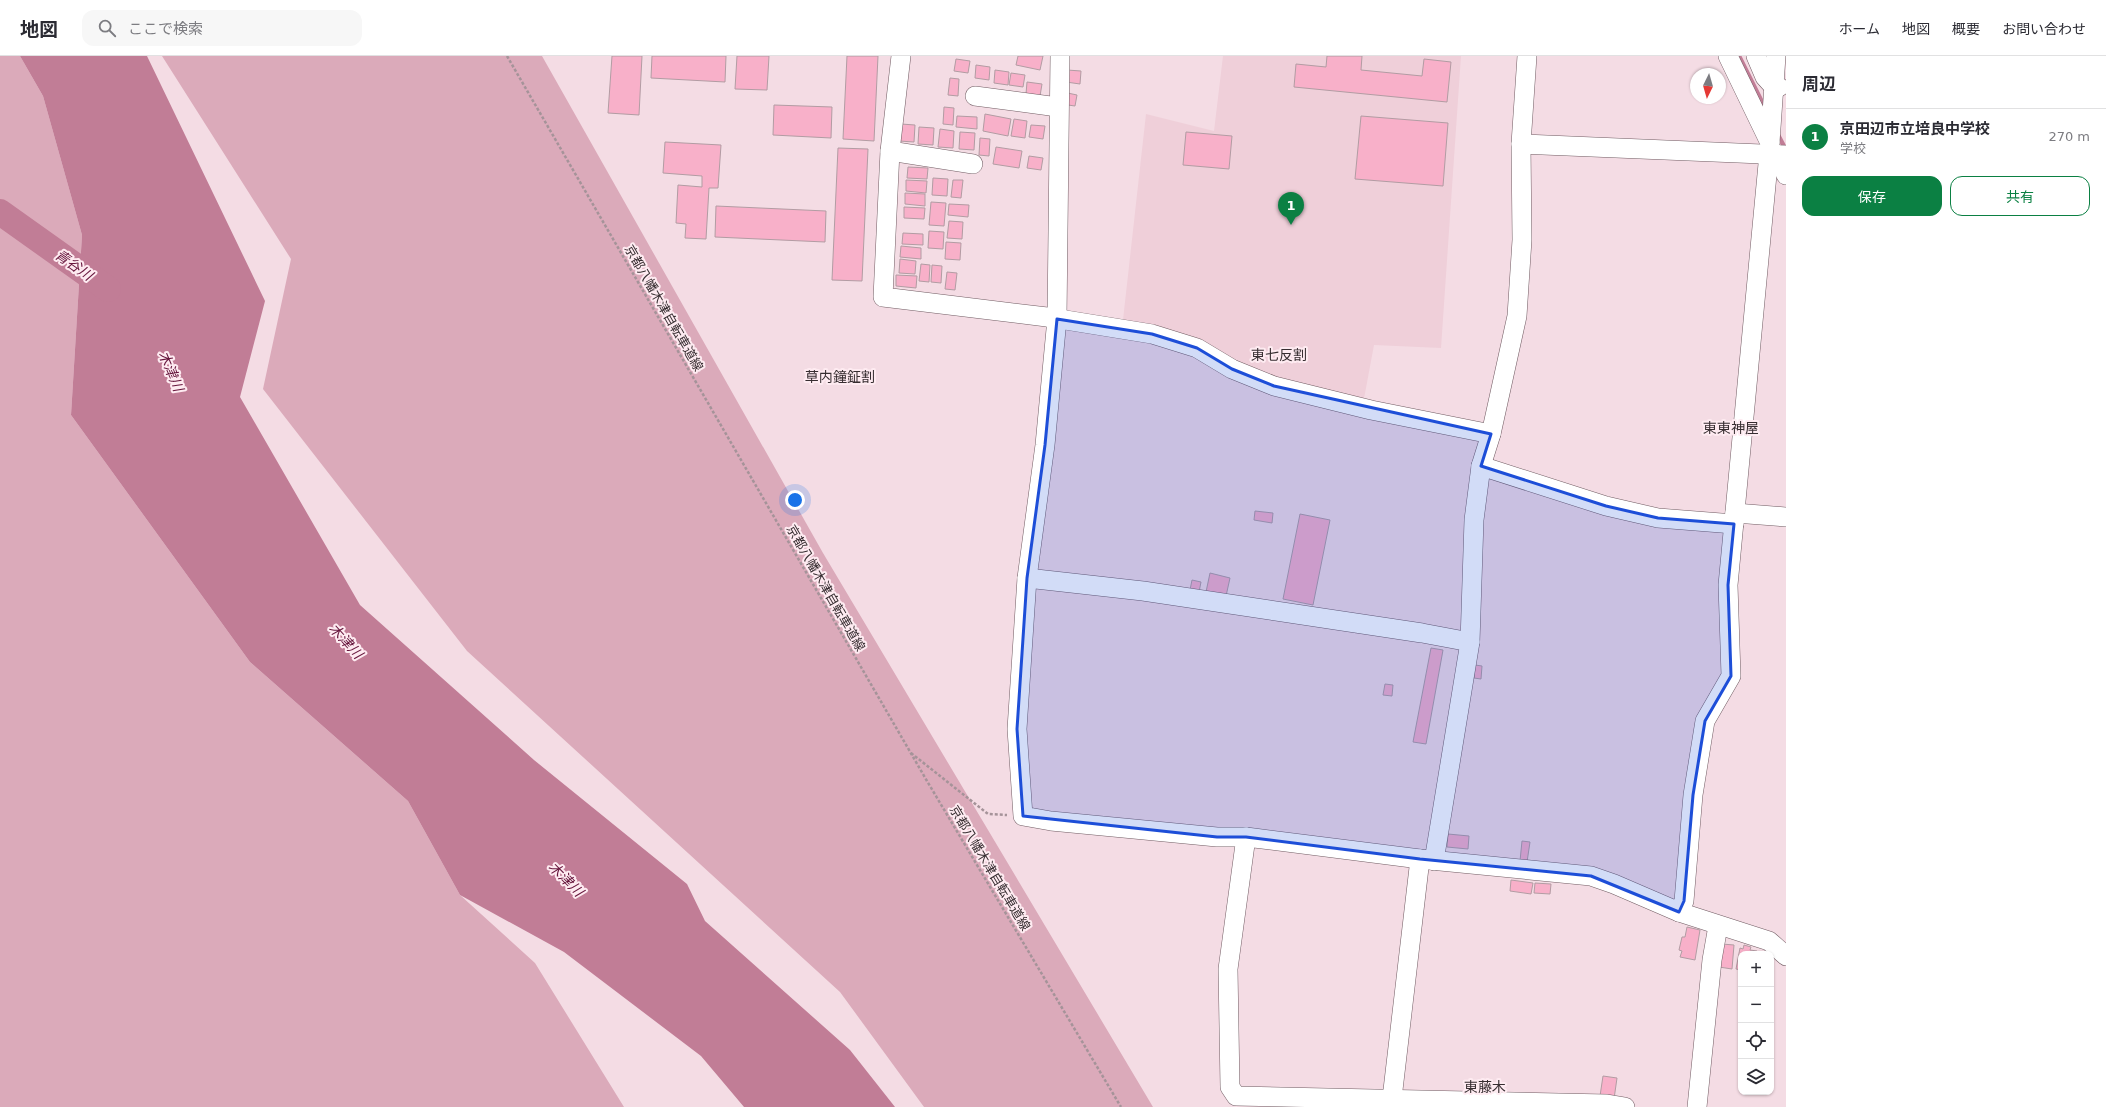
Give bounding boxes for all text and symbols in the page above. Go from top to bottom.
search box [82,10,362,46]
icon: search [96,17,118,39]
text: 地図 [20,18,58,40]
text: ここで検索 [128,20,203,38]
text: ホーム [1838,21,1880,37]
text: 地図 [1902,21,1930,37]
text: 概要 [1952,21,1980,37]
text: お問い合わせ [2002,21,2086,37]
north arrow [1690,68,1726,104]
text: 周辺 [1802,74,1836,94]
text: 京田辺市立培良中学校 [1840,120,1990,138]
text: 1 [1810,129,1820,144]
text: 270 m [2048,129,2090,144]
text: 学校 [1840,141,1866,156]
button: 保存 [1802,176,1942,216]
button: 共有 [1950,176,2090,216]
pin: 1 [1278,192,1304,225]
street label: 京都八幡木津自転車道線 [622,242,706,374]
water label: 青谷川 [52,246,97,285]
district label: 東七反割 [1251,347,1307,363]
water label: 木津川 [155,349,187,395]
district label: 草内鐘鉦割 [805,369,875,385]
district label: 東東神屋 [1703,420,1759,436]
your location [785,490,805,510]
street label: 京都八幡木津自転車道線 [784,522,868,654]
water label: 木津川 [326,620,368,663]
street label: 京都八幡木津自転車道線 [947,803,1033,933]
water label: 木津川 [545,858,588,901]
map controls [1738,951,1774,1095]
button: + [1738,951,1774,987]
button: − [1738,987,1774,1023]
button: locate [1738,1023,1774,1059]
button: layers [1738,1059,1774,1095]
district label: 東藤木 [1464,1079,1506,1095]

